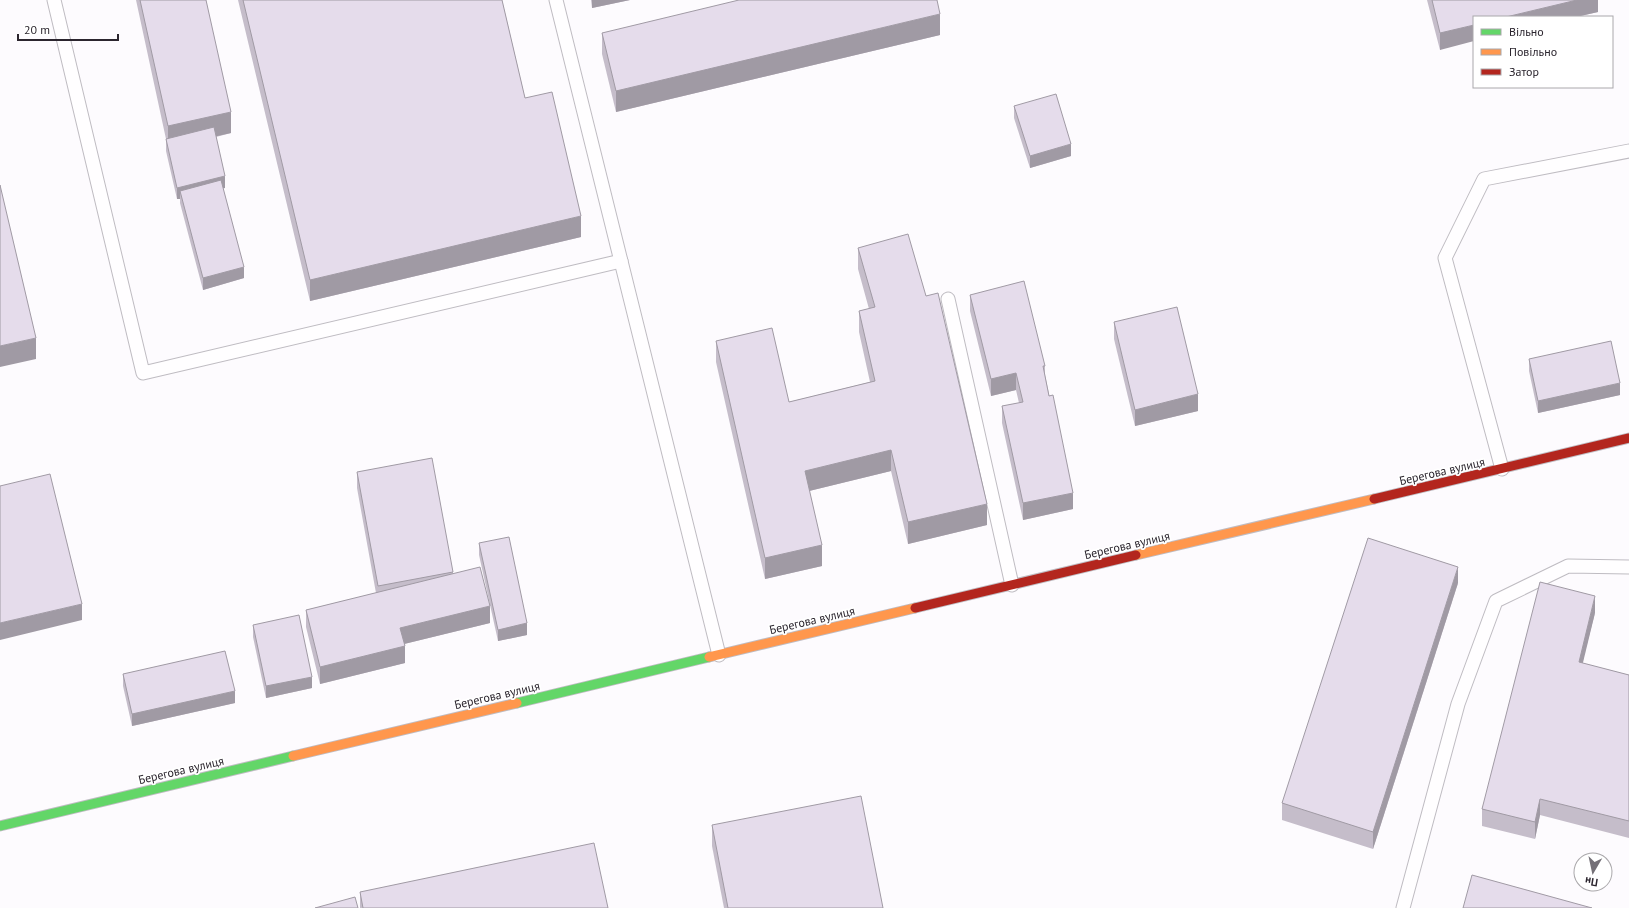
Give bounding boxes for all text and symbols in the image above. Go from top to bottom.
scale bar [18,16,118,42]
legend [1473,16,1613,88]
text: 20 m [24,22,50,37]
text: Вільно [1509,24,1544,39]
text: Повільно [1509,44,1557,59]
text: Затор [1509,64,1539,79]
street label: Берегова вулиця [1398,454,1486,488]
street label: Берегова вулиця [1083,528,1171,562]
street label: Берегова вулиця [768,603,856,637]
street label: Берегова вулиця [453,678,541,712]
street label: Берегова вулиця [137,753,225,787]
north arrow [1573,852,1613,892]
text: Пн [1584,874,1599,890]

